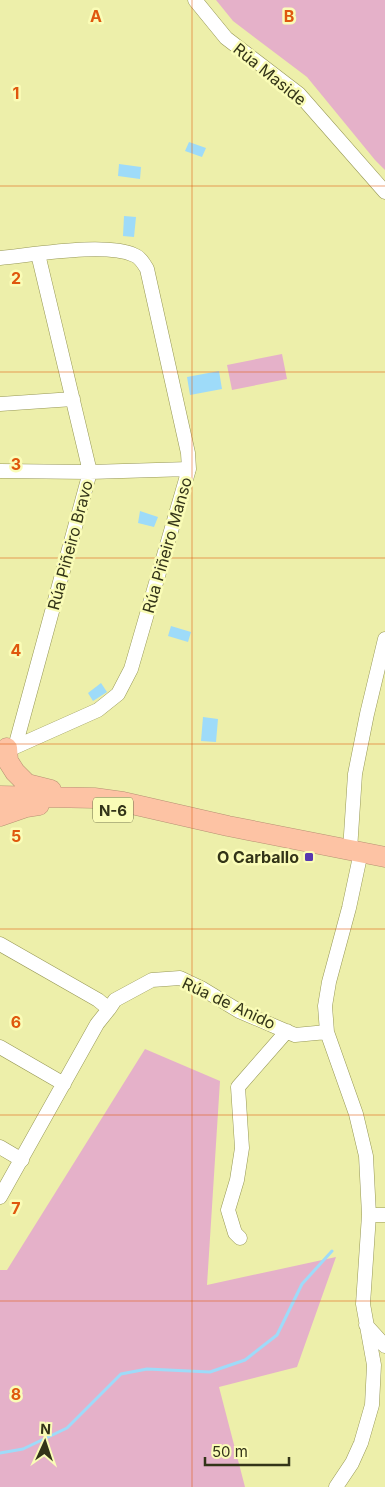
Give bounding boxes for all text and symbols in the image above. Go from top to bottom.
text: A [90,6,102,26]
text: B [284,6,294,26]
street label: Rúa Maside [229,38,311,110]
text: 1 [13,83,19,103]
text: 2 [11,268,21,288]
text: 3 [11,454,21,474]
street label: Rúa Piñeiro Manso [138,475,196,615]
street label: Rúa Piñeiro Bravo [43,478,97,612]
text: 4 [11,640,22,660]
road number: N-6 [93,798,133,822]
text: 5 [11,826,21,846]
place label: O Carballo [217,847,299,867]
marker: O Carballo [303,851,315,863]
street label: Rúa de Anido [179,973,279,1033]
text: 6 [11,1012,21,1032]
text: 7 [11,1198,21,1218]
text: 8 [11,1384,21,1404]
north arrow [20,1417,70,1467]
text: N [40,1420,51,1437]
scale bar [205,1434,289,1466]
text: 50 m [212,1442,248,1461]

